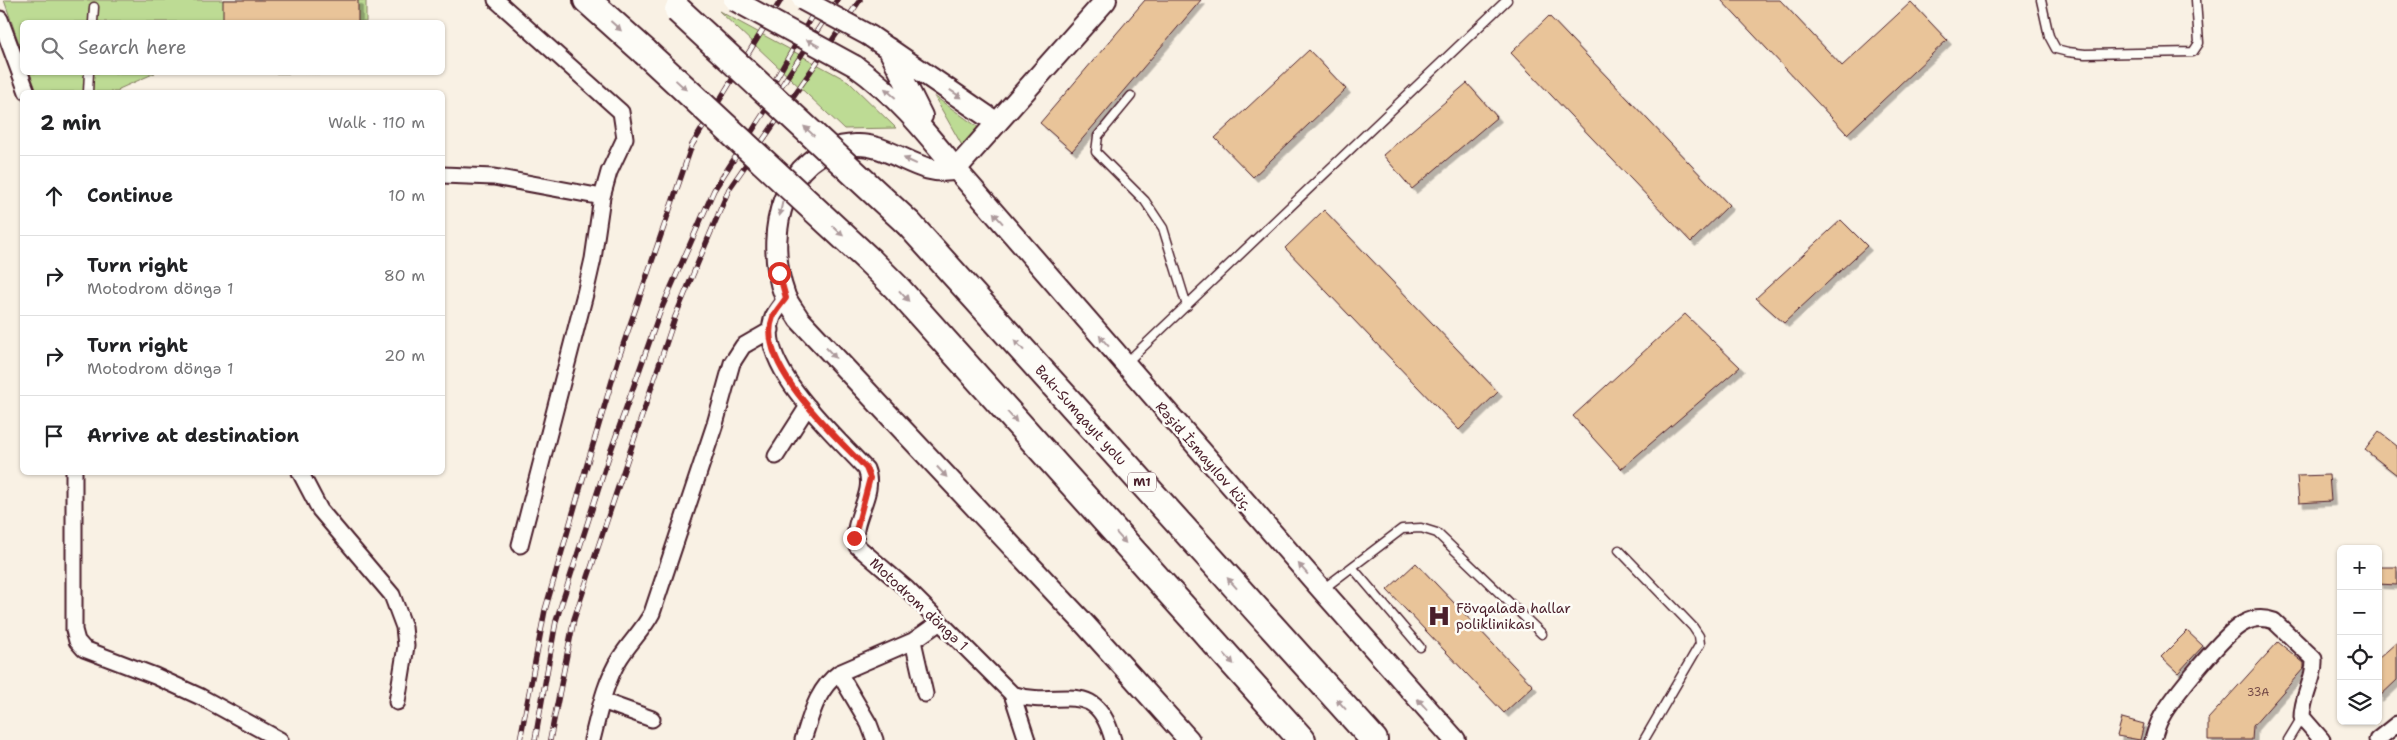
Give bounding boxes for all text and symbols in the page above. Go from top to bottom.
search box [20,20,445,75]
one-way arrow [609,20,621,32]
icon: search [38,34,66,62]
text: Search here [78,35,187,60]
one-way arrow [806,38,819,47]
one-way arrow [674,79,686,91]
one-way arrow [884,87,896,99]
one-way arrow [949,89,963,99]
text: 2 min [40,109,101,137]
text: Walk · 110 m [328,112,425,133]
one-way arrow [802,126,815,137]
one-way arrow [903,157,917,165]
icon: ahead [40,182,68,210]
text: Continue [87,183,173,208]
text: 10 m [388,185,425,206]
one-way arrow [777,201,785,216]
one-way arrow [992,212,1004,224]
one-way arrow [831,225,843,237]
text: Turn right [87,253,188,278]
icon: right [40,262,68,290]
route start [768,262,791,285]
text: 80 m [384,265,425,286]
text: Motodrom döngə 1 [87,278,234,299]
one-way arrow [898,289,910,301]
text: Turn right [87,333,188,358]
one-way arrow [1099,334,1110,347]
one-way arrow [1013,339,1025,351]
icon: right [40,342,68,370]
text: 20 m [384,345,425,366]
one-way arrow [825,347,837,359]
text: Motodrom döngə 1 [87,358,234,379]
street label: Bakı-Sumqayıt yolu [1031,361,1131,469]
street label: Rəşid İsmayılov küç. [1152,398,1256,514]
one-way arrow [1006,410,1018,422]
icon: arrive [40,422,68,450]
text: Arrive at destination [87,423,299,448]
one-way arrow [936,466,948,478]
road number: M1 [1128,472,1156,492]
route end [843,527,866,550]
one-way arrow [1115,531,1126,544]
map controls [2337,545,2382,725]
button: + [2337,545,2382,590]
street label: Motodrom döngə 1 [866,554,972,654]
one-way arrow [1297,563,1309,575]
one-way arrow [1227,576,1238,589]
button: − [2337,590,2382,635]
place label: Fövqaladə hallar poliklinikası [1456,599,1571,633]
hospital icon: Fövqaladə hallar poliklinikası [1426,603,1452,629]
button: locate [2337,635,2382,680]
one-way arrow [1223,652,1235,664]
button: layers [2337,680,2382,725]
house number: 33A [2247,685,2269,700]
one-way arrow [1417,697,1428,710]
one-way arrow [1335,698,1347,710]

